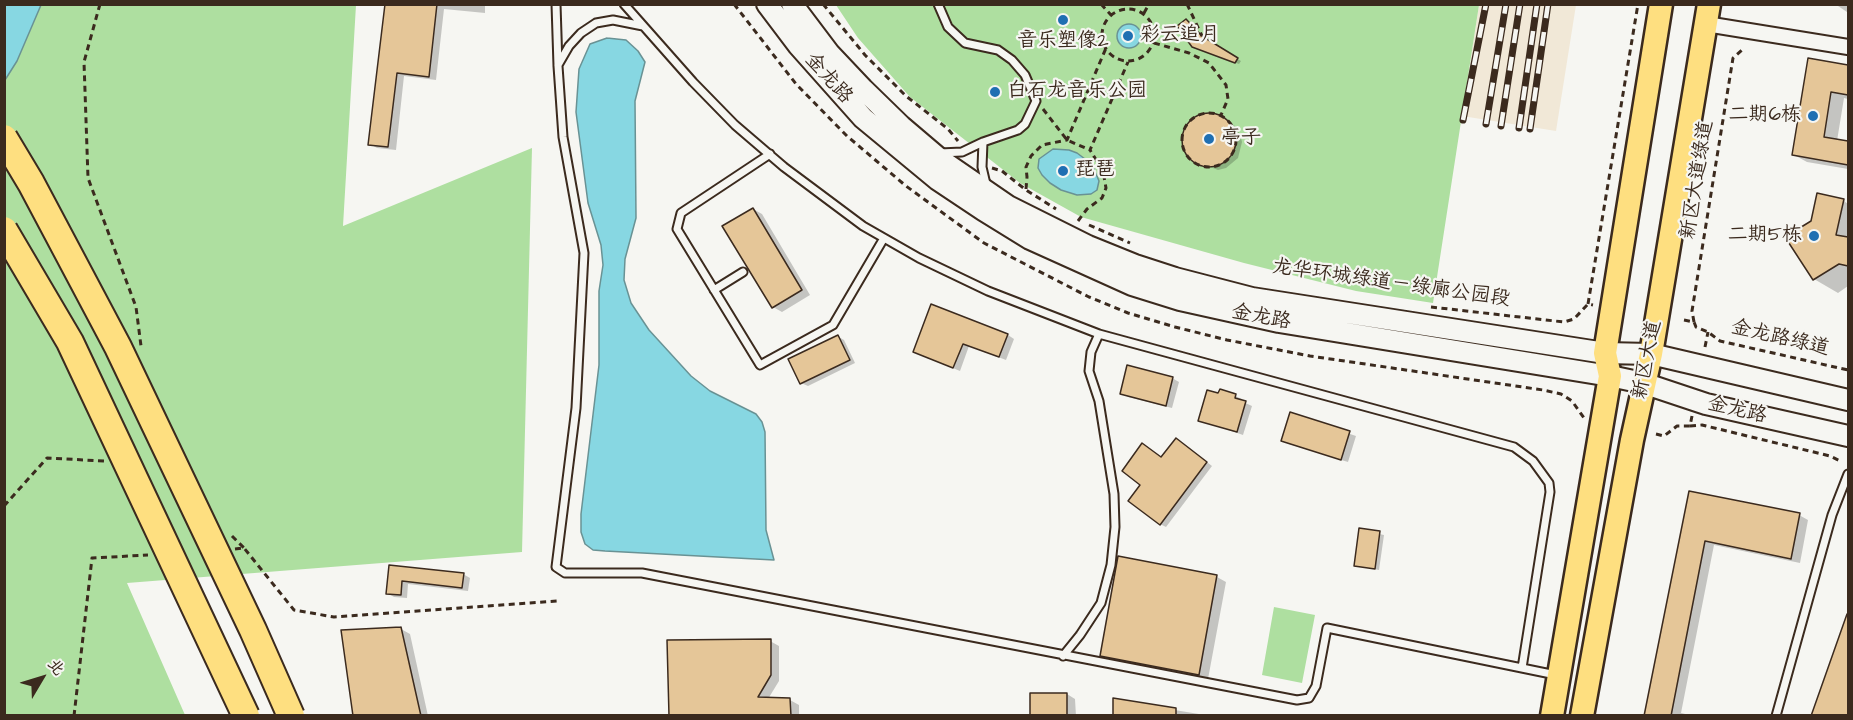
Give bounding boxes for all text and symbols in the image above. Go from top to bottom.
marker: 音乐塑像2 [1056,13,1070,27]
place label: 彩云追月 [1140,24,1220,48]
marker: 彩云追月 [1121,29,1135,43]
place label: 音乐塑像2 [1017,30,1109,54]
street label: 金龙路 [799,49,857,109]
place label: 白石龙音乐公园 [1007,80,1147,104]
marker: 白石龙音乐公园 [988,85,1002,99]
place label: 二期6栋 [1728,104,1801,128]
marker: 二期6栋 [1806,109,1820,123]
street label: 新区大道绿道 [1677,119,1719,241]
place label: 亭子 [1221,127,1261,151]
marker: 亭子 [1202,132,1216,146]
place label: 琵琶 [1075,159,1115,183]
marker: 琵琶 [1056,164,1070,178]
place label: 二期5栋 [1728,224,1802,248]
marker: 二期5栋 [1807,229,1821,243]
street label: 龙华环城绿道－绿廊公园段 [1270,255,1512,313]
street label: 金龙路 [1229,300,1293,336]
street label: 金龙路绿道 [1729,316,1831,362]
street label: 新区大道 [1629,318,1667,402]
street label: 金龙路 [1705,393,1769,429]
north arrow [12,648,72,708]
text: 北 [43,654,70,680]

